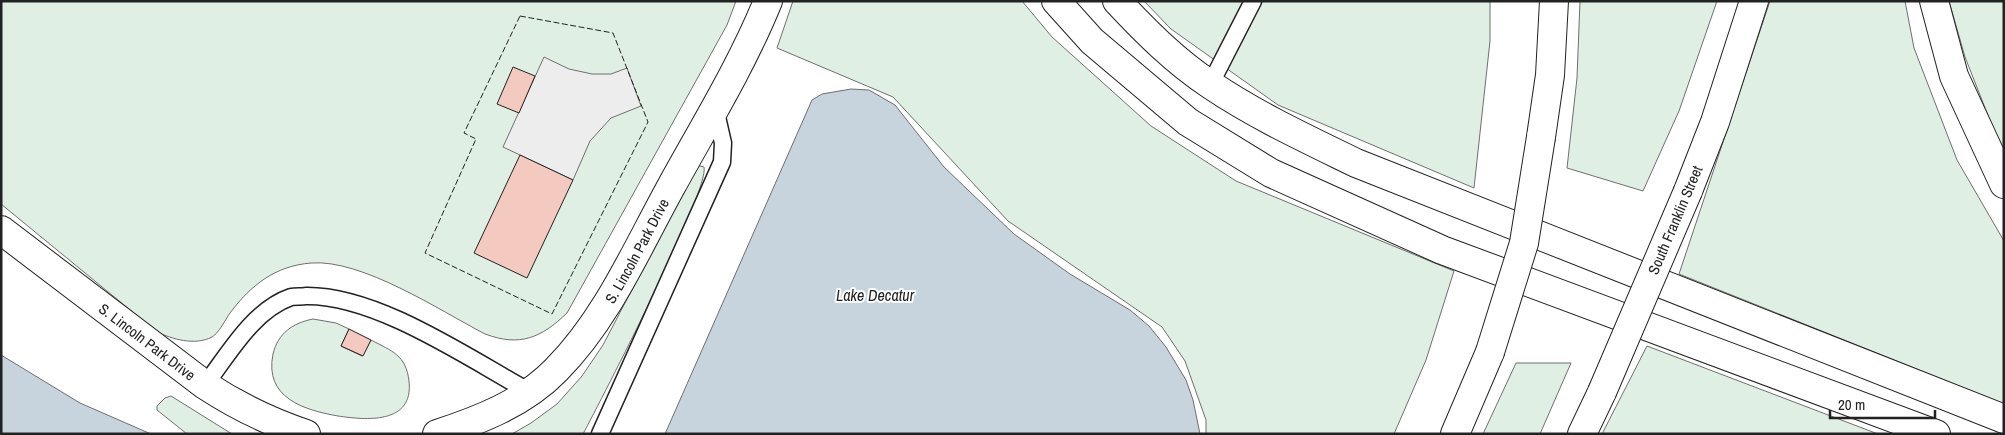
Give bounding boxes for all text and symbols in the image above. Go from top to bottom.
street label: South Franklin Street [1643,162,1708,278]
street label: S. Lincoln Park Drive [599,194,674,307]
water label: Lake Decatur [836,284,915,306]
street label: S. Lincoln Park Drive [95,298,200,385]
scale bar [1830,388,1935,420]
text: 20 m [1838,394,1865,415]

